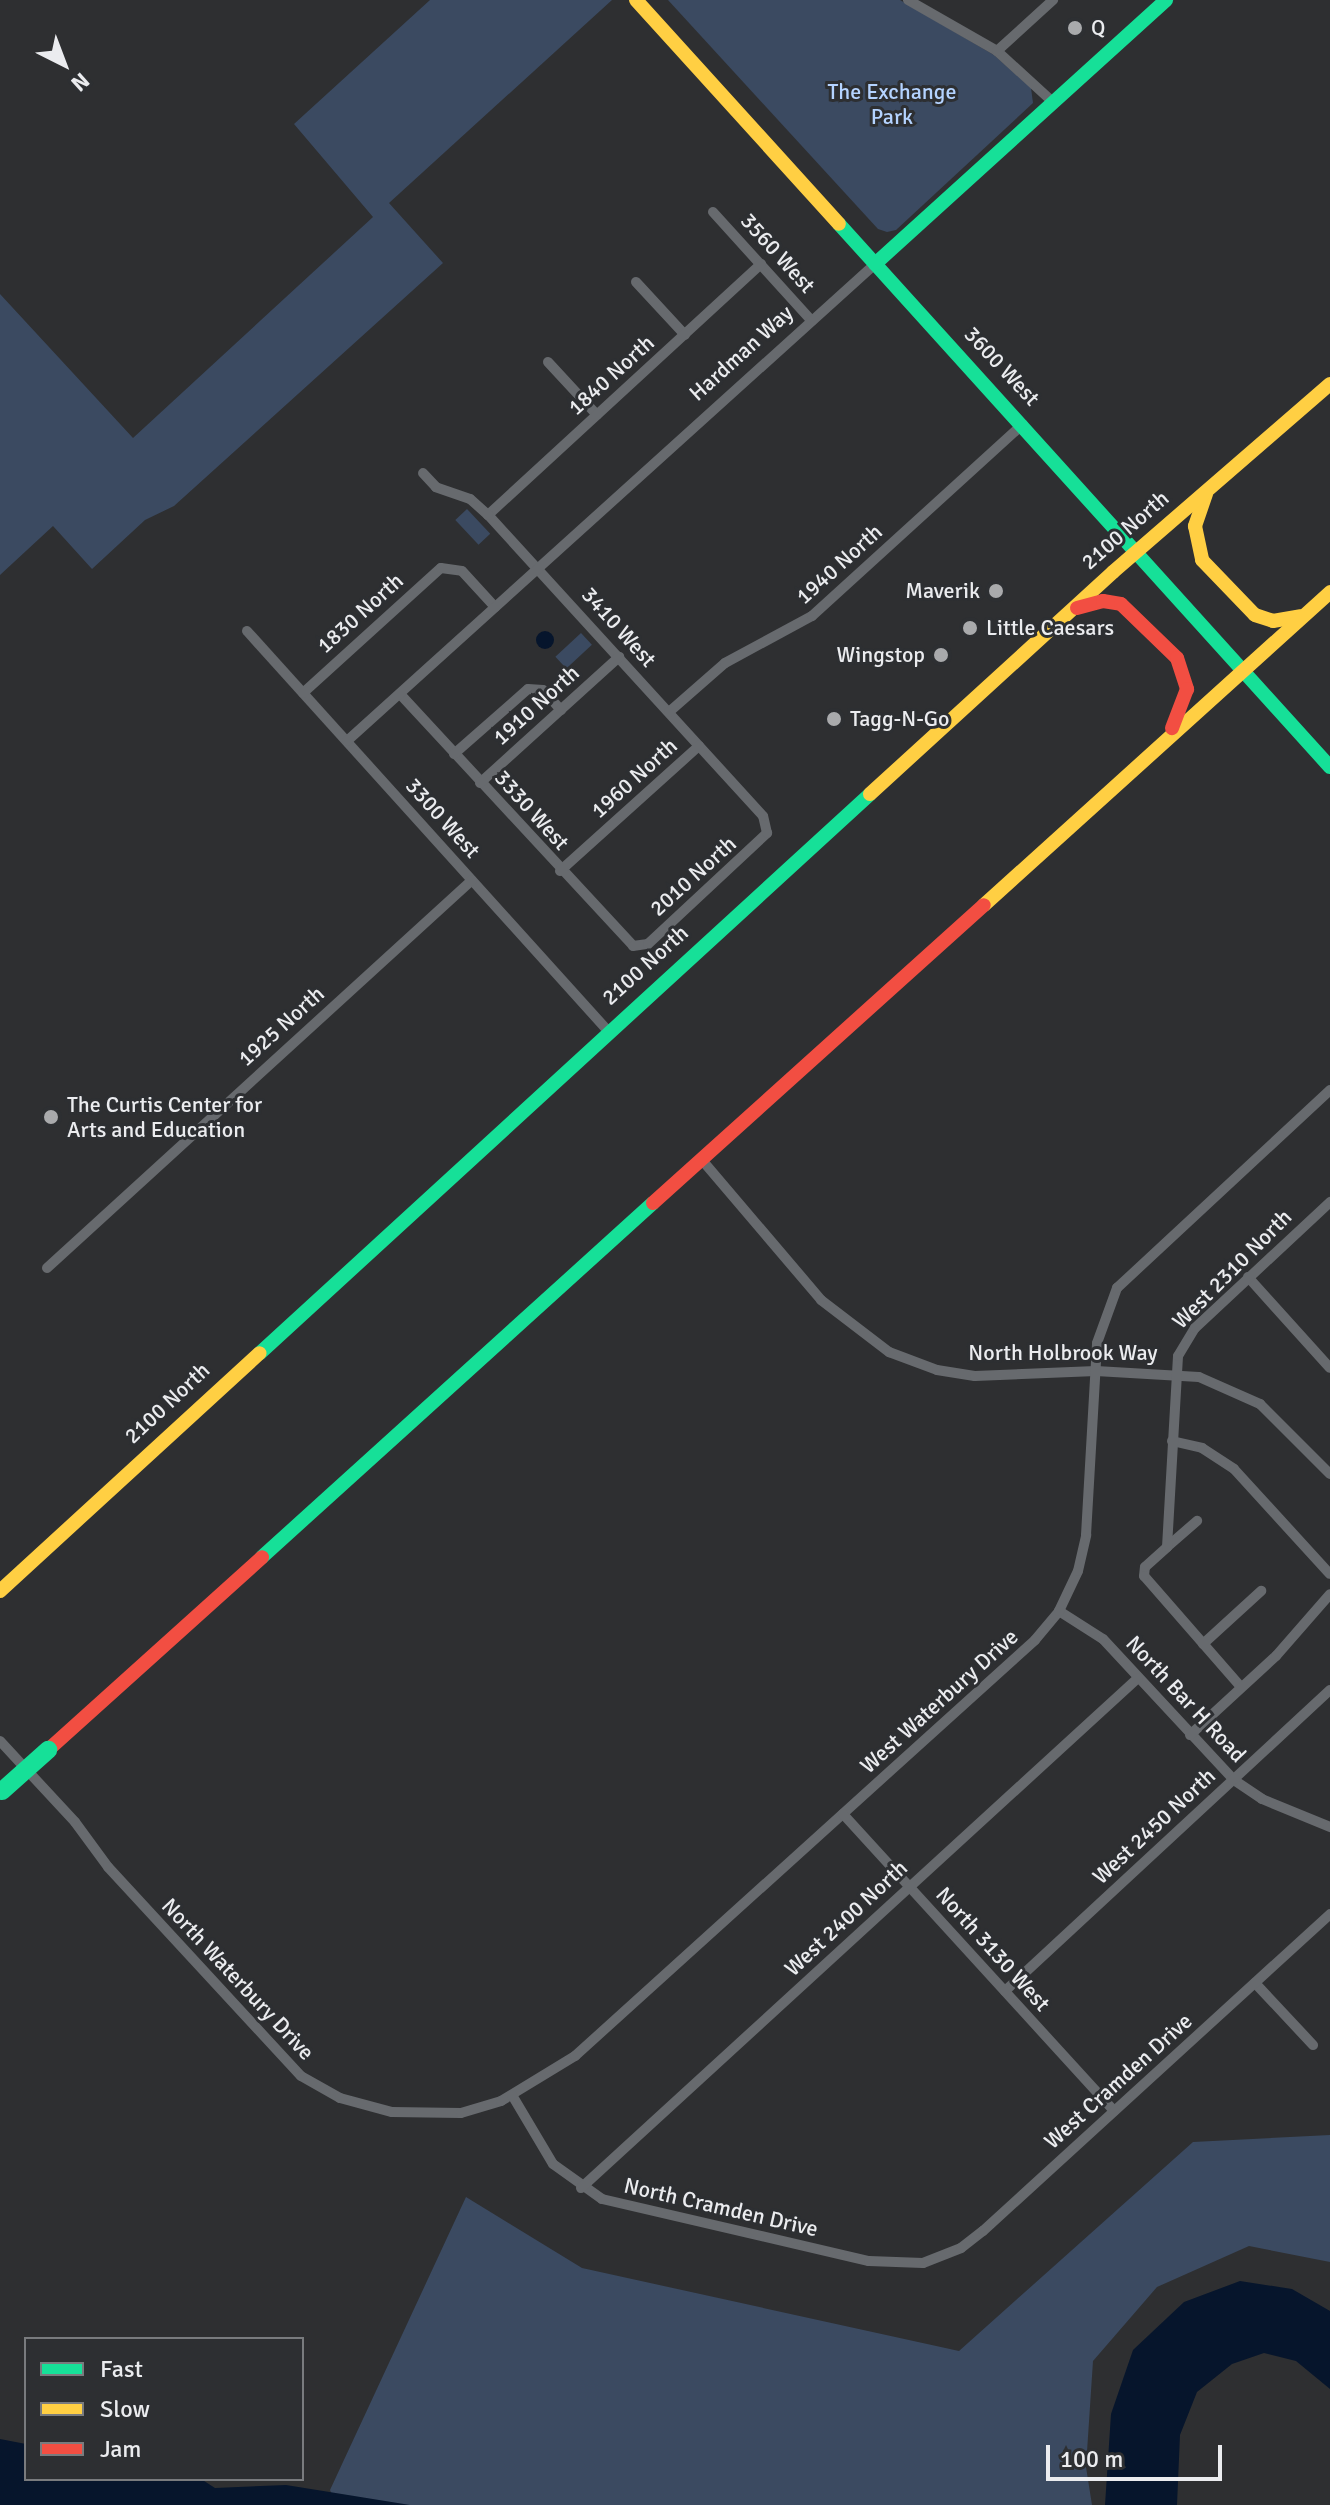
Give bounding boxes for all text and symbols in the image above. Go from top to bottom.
place label: Q [1091,15,1105,41]
marker: Q [1066,19,1084,37]
north arrow [24,24,104,104]
text: N [66,67,95,97]
park label: The Exchange Park [828,78,956,130]
street label: 3560 West [735,208,821,298]
street label: Hardman Way [684,300,798,406]
street label: 3600 West [959,321,1045,411]
street label: 1840 North [562,329,660,421]
street label: 2100 North [1076,485,1174,575]
street label: 1940 North [790,518,888,610]
street label: 1830 North [311,567,409,659]
place label: Maverik [905,578,980,604]
street label: 3410 West [576,582,662,672]
marker: Maverik [987,582,1005,600]
place label: Little Caesars [986,615,1114,641]
marker: Little Caesars [961,619,979,637]
place label: Wingstop [836,642,925,668]
marker: Wingstop [932,646,950,664]
street label: 1910 North [487,659,585,751]
place label: Tagg-N-Go [850,706,949,732]
marker: Tagg-N-Go [825,710,843,728]
street label: 1960 North [585,732,683,824]
street label: 3330 West [489,765,575,855]
street label: 3300 West [400,773,486,863]
street label: 2010 North [644,830,742,922]
street label: 2100 North [596,919,694,1011]
street label: 1925 North [232,980,330,1072]
place label: The Curtis Center for Arts and Education [67,1091,262,1142]
marker: The Curtis Center for Arts and Education [42,1108,60,1126]
street label: West 2310 North [1167,1204,1297,1334]
street label: North Holbrook Way [968,1340,1158,1366]
street label: 2100 North [119,1357,215,1449]
street label: West Waterbury Drive [855,1623,1023,1779]
street label: North Bar H Road [1121,1630,1251,1768]
street label: West 2450 North [1087,1762,1221,1890]
street label: West 2400 North [779,1854,913,1982]
street label: North 3130 West [930,1881,1056,2017]
street label: North Waterbury Drive [156,1893,320,2065]
street label: West Cramden Drive [1039,2008,1197,2154]
street label: North Cramden Drive [622,2172,820,2242]
legend [24,2337,304,2481]
text: Fast [100,2354,143,2384]
text: Slow [100,2394,150,2424]
scale bar [1050,2429,1226,2479]
text: Jam [100,2434,141,2464]
text: 100 m [1060,2444,1123,2474]

